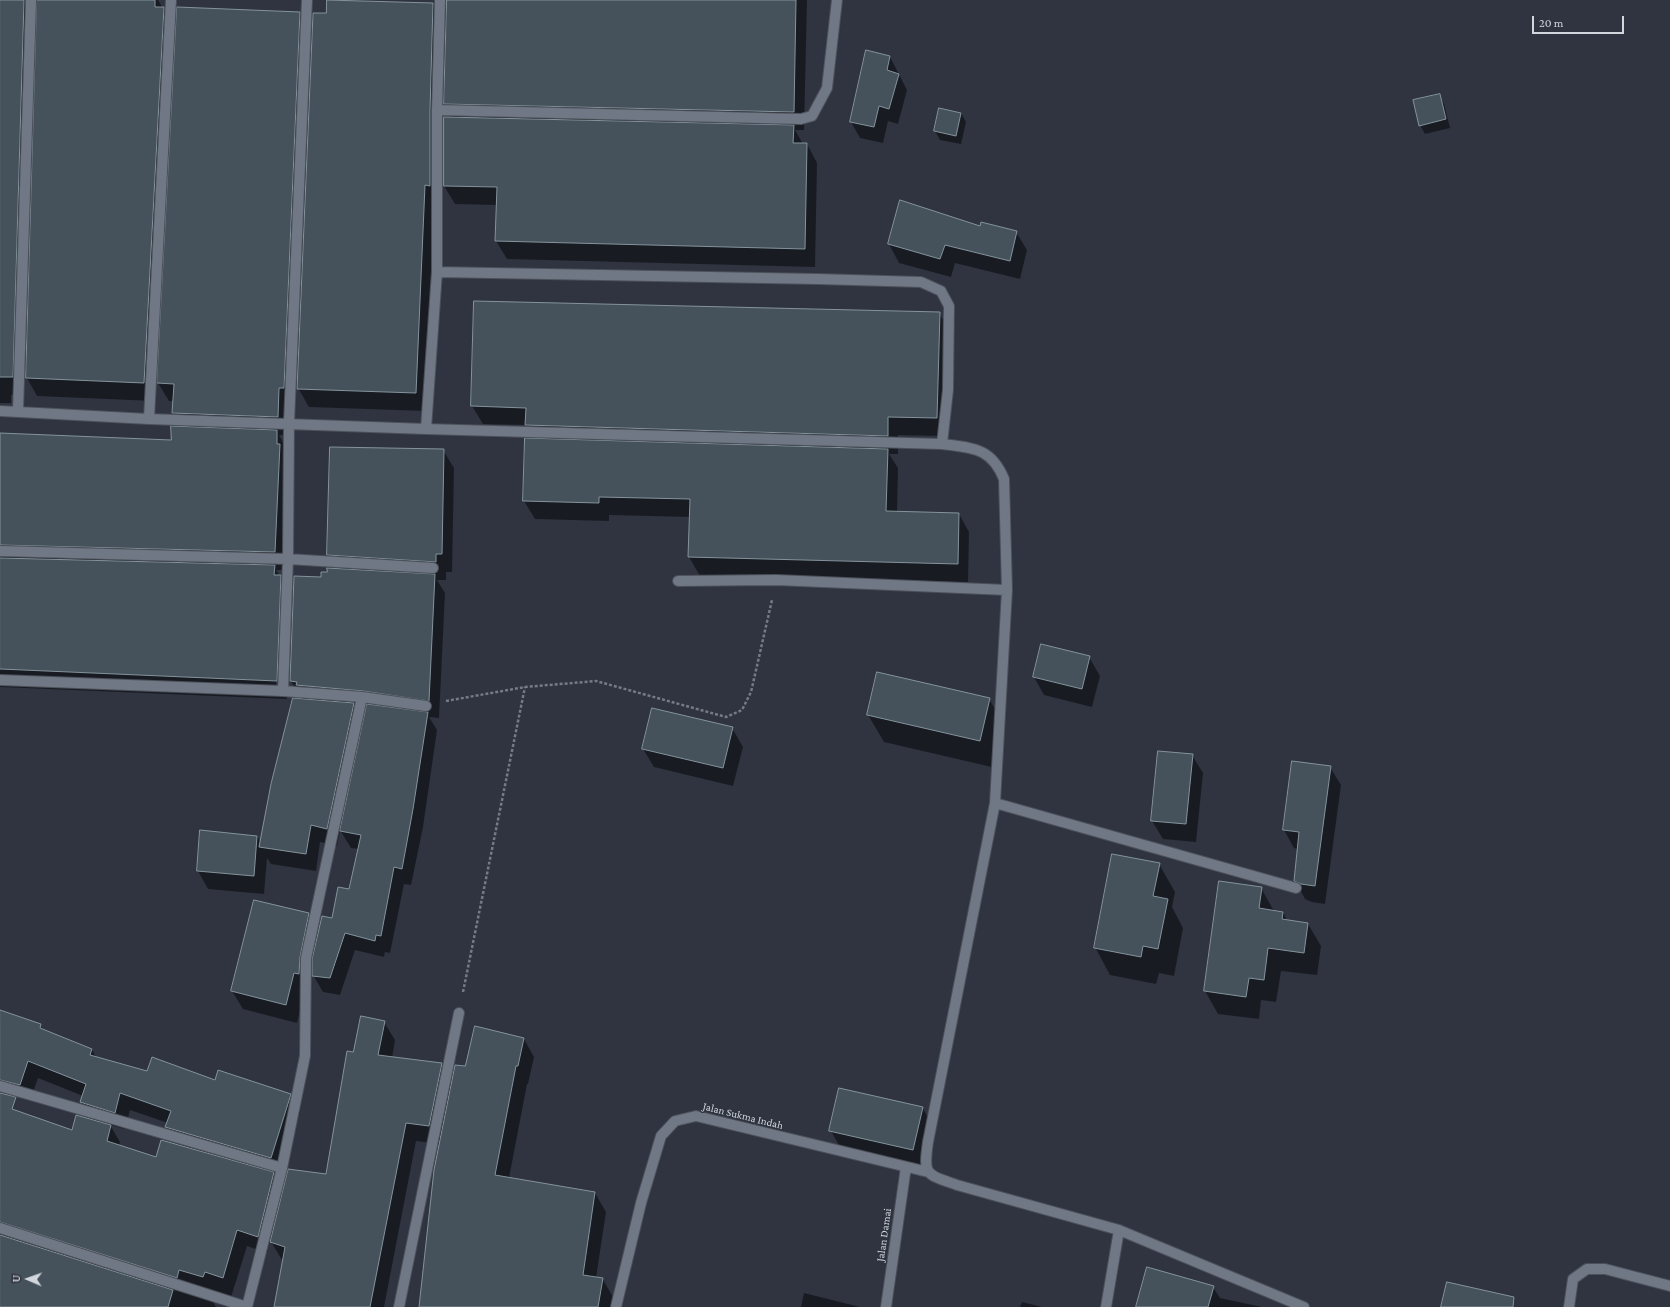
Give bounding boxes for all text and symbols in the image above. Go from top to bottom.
scale bar [1534,8,1626,34]
text: 20 m [1539,16,1563,30]
street label: Jalan Sukma Indah [701,1100,785,1132]
street label: Jalan Damai [874,1208,894,1262]
north arrow [8,1259,48,1299]
text: U [10,1275,22,1283]

